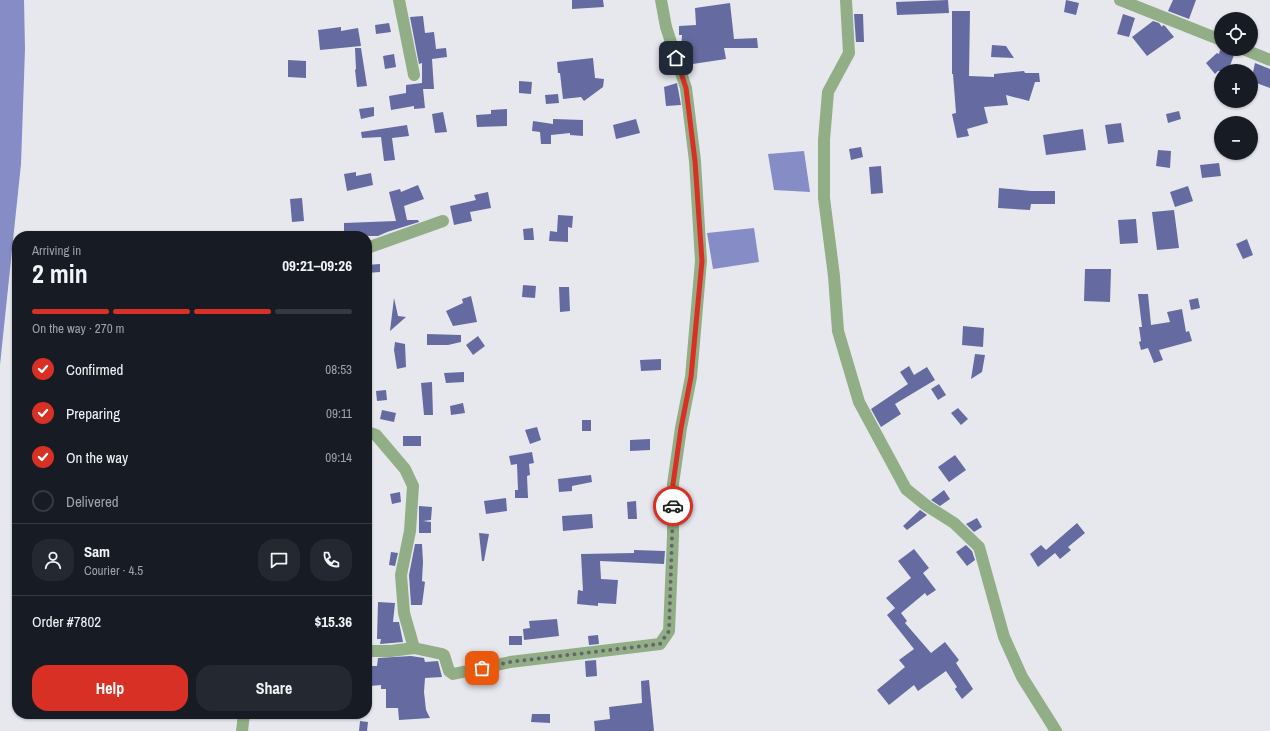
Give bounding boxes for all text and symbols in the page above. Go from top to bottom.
map controls [1214,12,1258,160]
button: locate [1214,12,1258,56]
pin [659,41,693,75]
icon: home [665,47,687,69]
button: + [1214,64,1258,108]
button: − [1214,116,1258,160]
text: Arriving in [32,242,81,259]
text: 09:21–09:26 [282,255,352,276]
text: 2 min [32,256,88,291]
text: On the way · 270 m [32,320,124,337]
icon: check [32,358,54,380]
text: Confirmed [66,359,123,380]
text: 08:53 [325,361,352,378]
icon: check [32,402,54,424]
text: Preparing [66,403,120,424]
text: 09:11 [326,405,352,422]
icon: check [32,446,54,468]
text: On the way [66,447,128,468]
text: 09:14 [325,449,352,466]
courier [653,486,693,526]
text: Delivered [66,491,119,512]
icon: car [662,495,684,517]
button: person [32,539,74,581]
button: chat [258,539,300,581]
button: phone [310,539,352,581]
text: Sam [84,541,110,562]
text: Courier · 4.5 [84,562,143,579]
text: Order #7802 [32,611,101,632]
text: $15.36 [314,611,352,632]
pin [465,651,499,685]
icon: bag [471,657,493,679]
button: Help [32,665,188,711]
button: Share [196,665,352,711]

